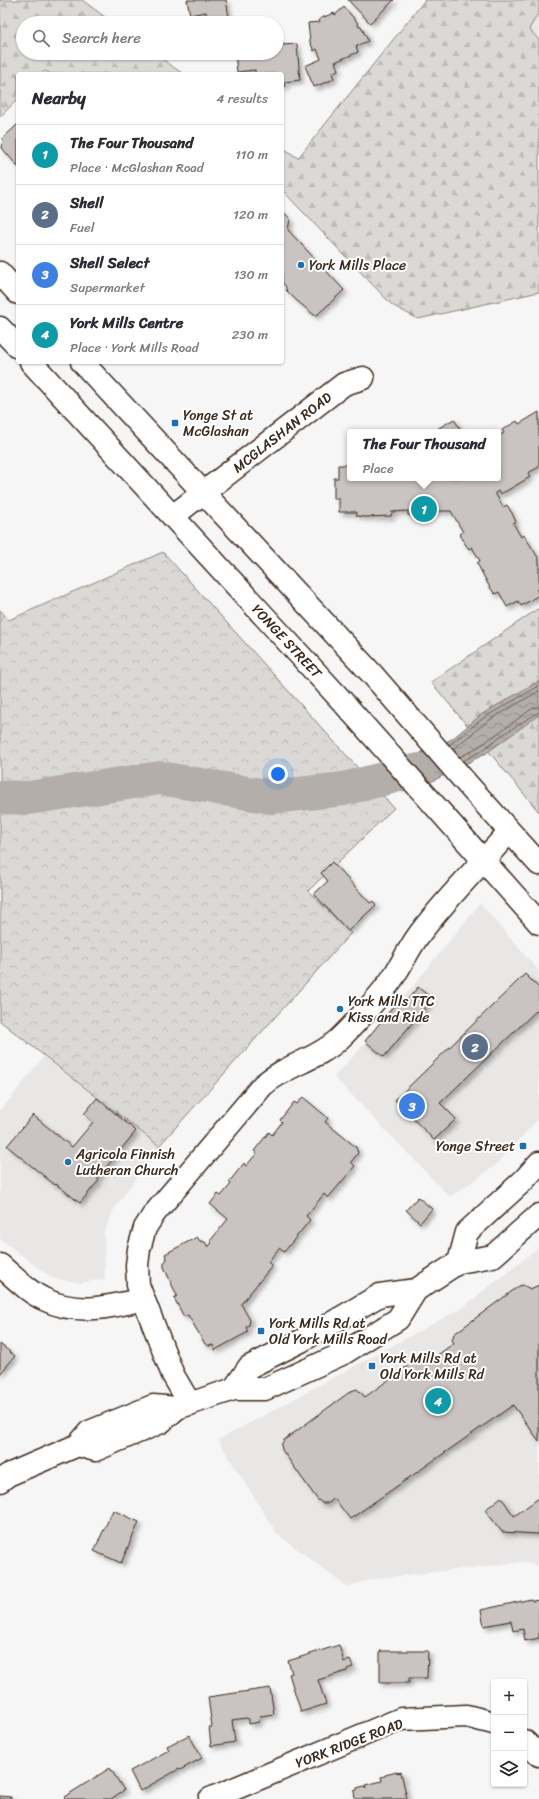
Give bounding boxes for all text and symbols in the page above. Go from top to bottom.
search box [16,16,284,60]
text: Search here [62,25,141,51]
icon: search [30,27,52,49]
text: Nearby [32,83,86,113]
text: 4 results [216,87,268,110]
text: The Four Thousand [70,130,193,156]
text: 1 [42,143,48,166]
text: 110 m [235,143,268,166]
text: Place · McGlashan Road [70,156,204,179]
text: Shell [70,190,104,216]
text: 2 [41,203,49,226]
text: 120 m [233,203,268,226]
text: Fuel [70,216,94,239]
text: Shell Select [70,250,150,276]
place label: York Mills Place [309,253,406,278]
marker: York Mills Place [296,260,306,270]
text: 3 [41,263,49,286]
text: 130 m [234,263,268,286]
text: Supermarket [70,276,145,299]
text: York Mills Centre [70,310,183,336]
text: 4 [41,323,49,346]
text: 230 m [232,323,268,346]
text: Place · York Mills Road [70,336,199,359]
street label: MCGLASHAN ROAD [227,385,338,479]
place label: Yonge St at McGlashan [183,403,253,444]
marker: Yonge St at McGlashan [170,418,180,428]
popup [347,429,501,481]
text: The Four Thousand [362,431,486,457]
text: Place [362,457,394,480]
pin: 1 [411,494,437,524]
street label: YONGE STREET [245,598,329,685]
your location [268,764,288,784]
place label: York Mills TTC Kiss and Ride [348,989,435,1030]
marker: York Mills TTC Kiss and Ride [335,1004,345,1014]
pin: 2 [462,1032,488,1062]
pin: 3 [399,1091,425,1121]
place label: Yonge Street [436,1134,515,1159]
marker: Yonge Street [518,1141,528,1151]
place label: Agricola Finnish Lutheran Church [75,1142,178,1183]
marker: Agricola Finnish Lutheran Church [63,1157,73,1167]
place label: York Mills Rd at Old York Mills Road [269,1311,388,1352]
marker: York Mills Rd at Old York Mills Road [256,1326,266,1336]
place label: York Mills Rd at Old York Mills Rd [380,1346,485,1387]
marker: York Mills Rd at Old York Mills Rd [367,1361,377,1371]
pin: 4 [425,1386,451,1416]
map controls [491,1679,527,1787]
button: + [491,1679,527,1715]
street label: YORK RIDGE ROAD [292,1711,407,1776]
button: − [491,1715,527,1751]
button: layers [491,1751,527,1787]

